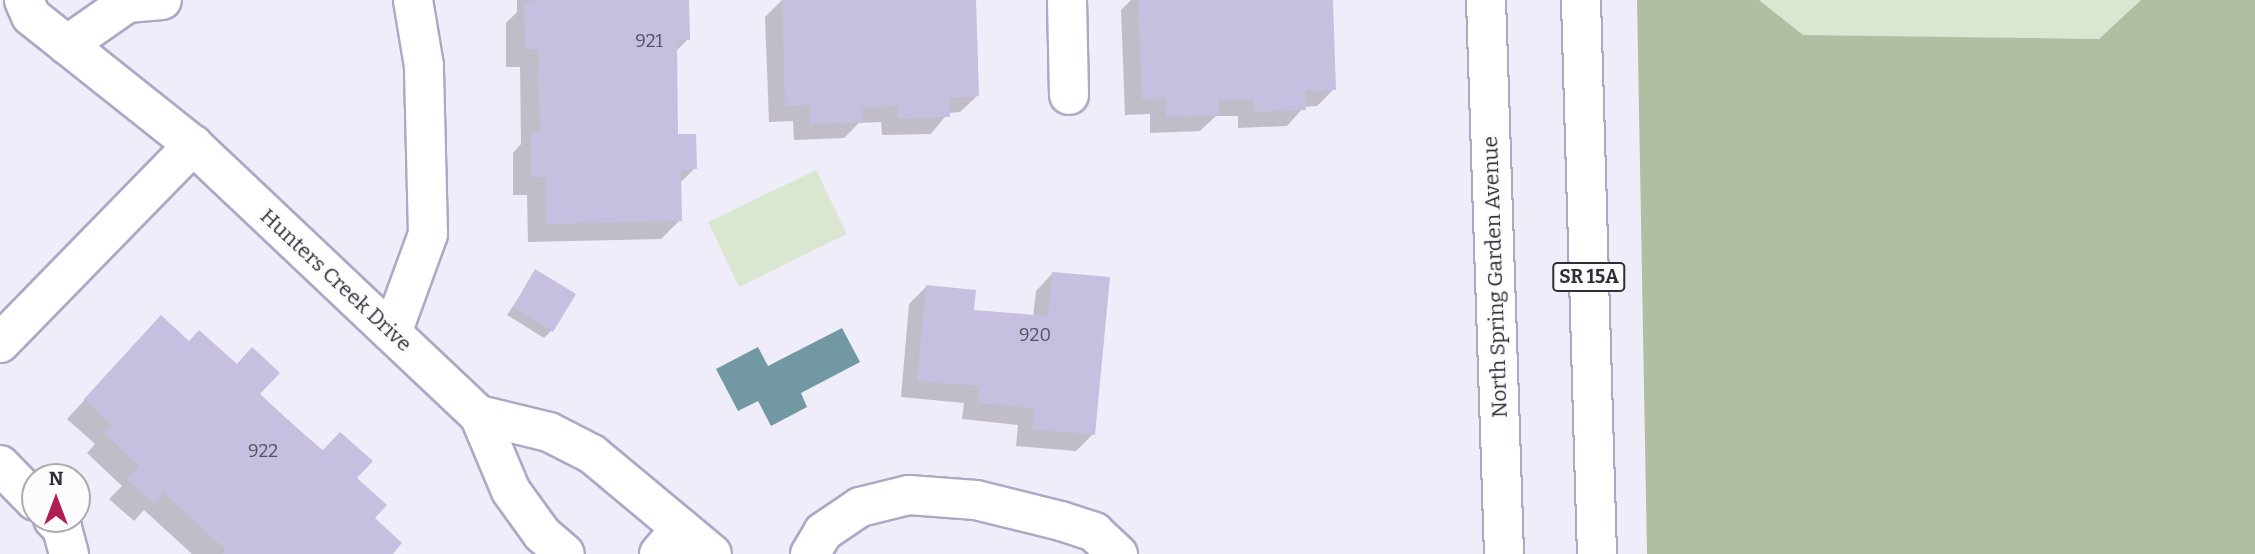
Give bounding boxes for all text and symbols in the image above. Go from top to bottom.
house number: 921 [635,30,663,52]
street label: North Spring Garden Avenue [1477,136,1513,418]
street label: Hunters Creek Drive [255,203,417,357]
road number: SR 15A [1552,262,1626,292]
house number: 920 [1019,324,1051,346]
house number: 922 [248,440,278,462]
north arrow [21,463,91,533]
text: N [49,467,63,490]

